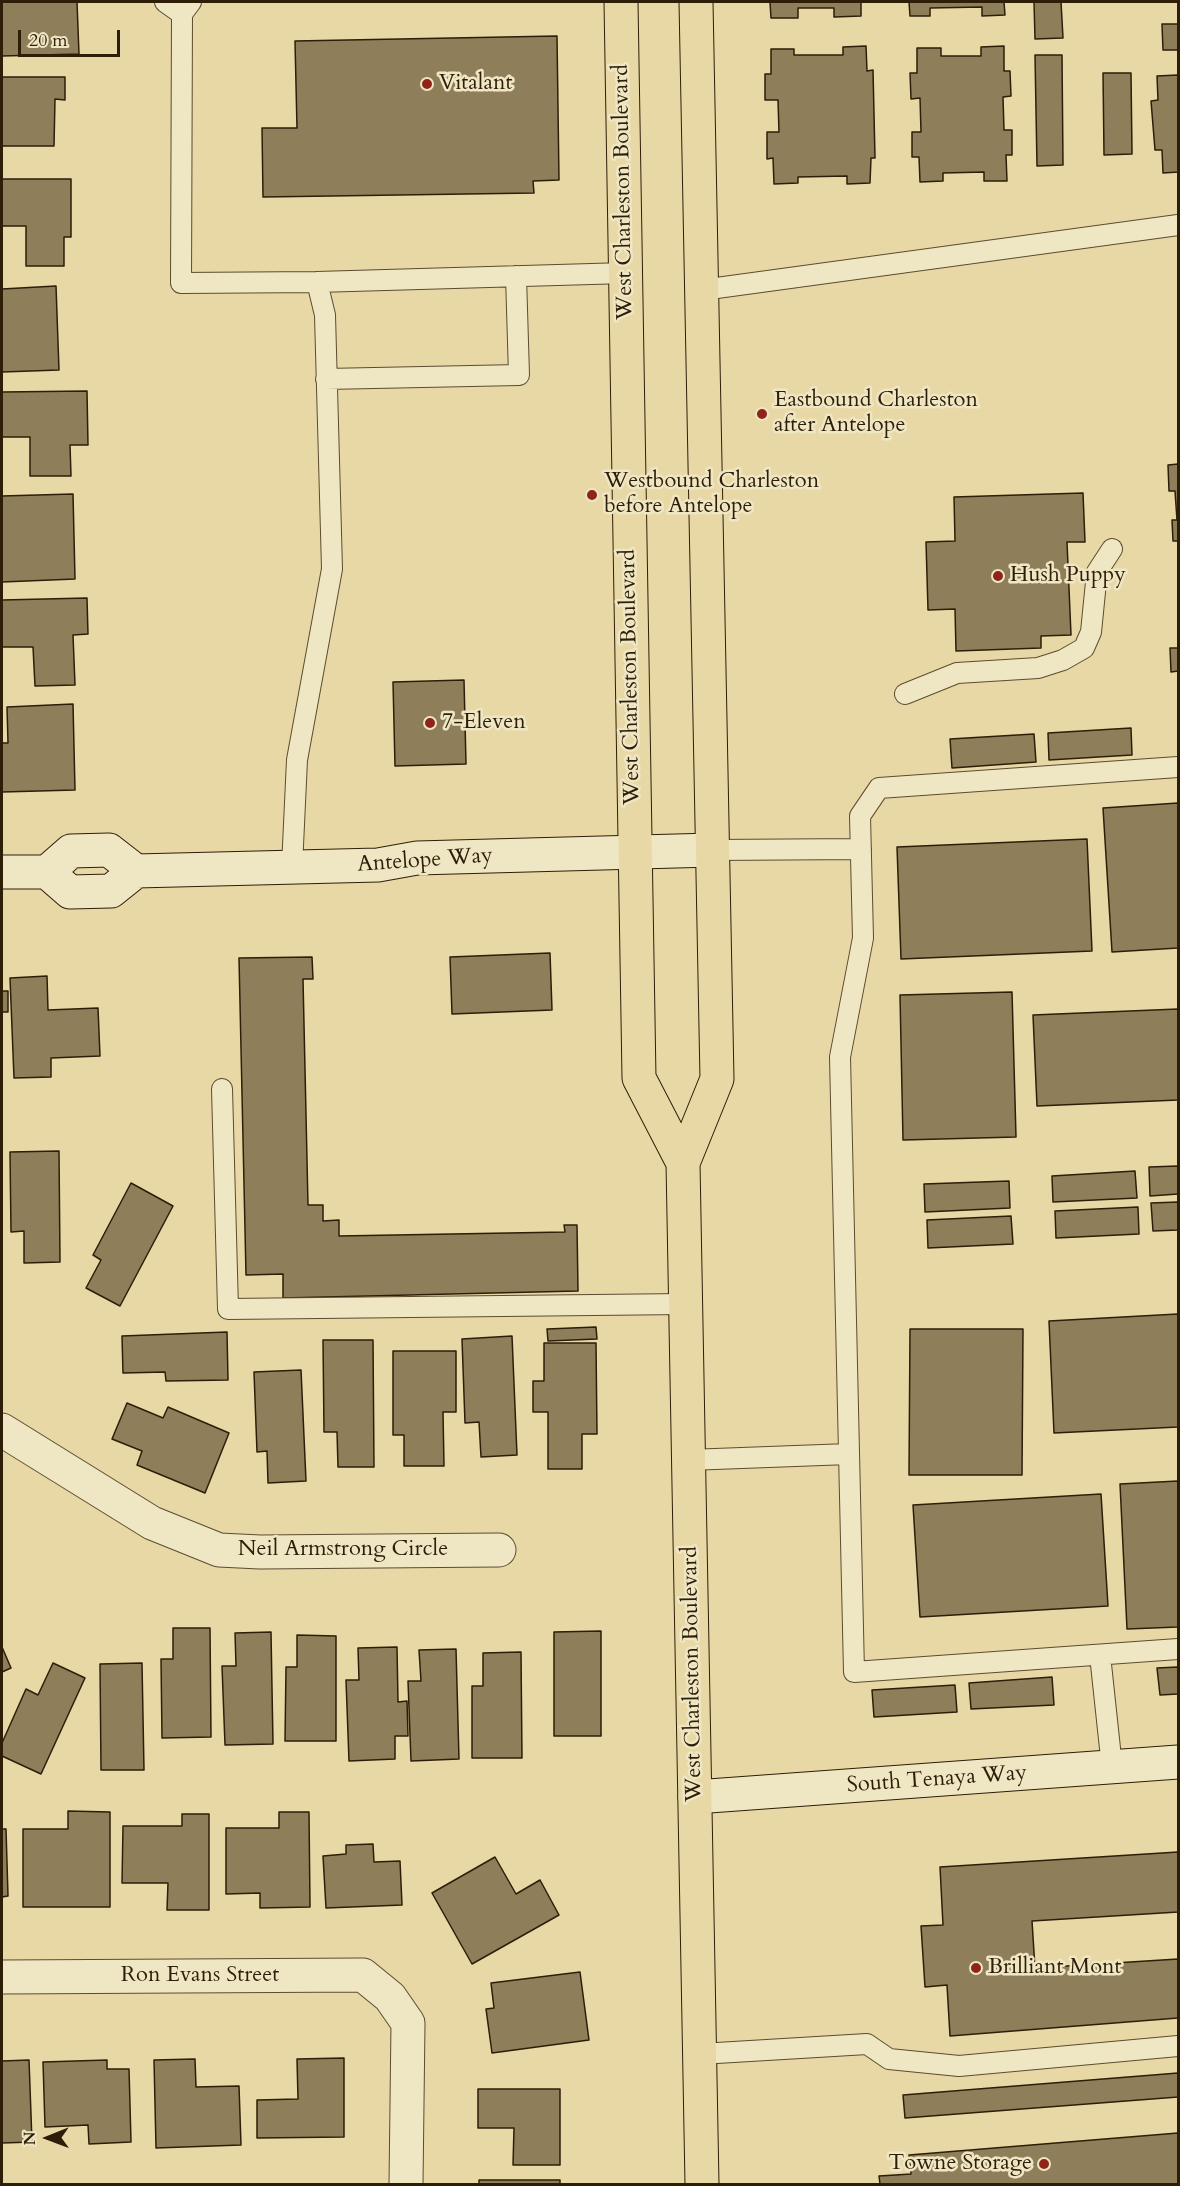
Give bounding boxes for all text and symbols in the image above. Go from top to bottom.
scale bar [21,18,123,56]
text: 20 m [29,28,68,53]
street label: West Charleston Boulevard [609,64,639,320]
place label: Vitalant [439,71,512,97]
marker: Vitalant [420,77,434,91]
place label: Eastbound Charleston after Antelope [774,388,978,440]
marker: Eastbound Charleston after Antelope [755,407,769,421]
place label: Westbound Charleston before Antelope [604,469,819,520]
marker: Westbound Charleston before Antelope [585,488,599,502]
street label: West Charleston Boulevard [616,549,646,805]
place label: Hush Puppy [1010,563,1126,589]
marker: Hush Puppy [991,569,1005,583]
place label: 7-Eleven [442,710,526,736]
marker: 7-Eleven [423,716,437,730]
street label: Antelope Way [356,843,494,879]
street label: Neil Armstrong Circle [238,1537,448,1563]
street label: West Charleston Boulevard [678,1546,708,1802]
street label: South Tenaya Way [846,1761,1028,1799]
place label: Brilliant Mont [988,1955,1121,1981]
marker: Brilliant Mont [969,1961,983,1975]
street label: Ron Evans Street [121,1963,279,1989]
north arrow [18,2108,78,2168]
text: N [19,2131,41,2145]
place label: Towne Storage [888,2151,1032,2177]
marker: Towne Storage [1037,2157,1051,2171]

